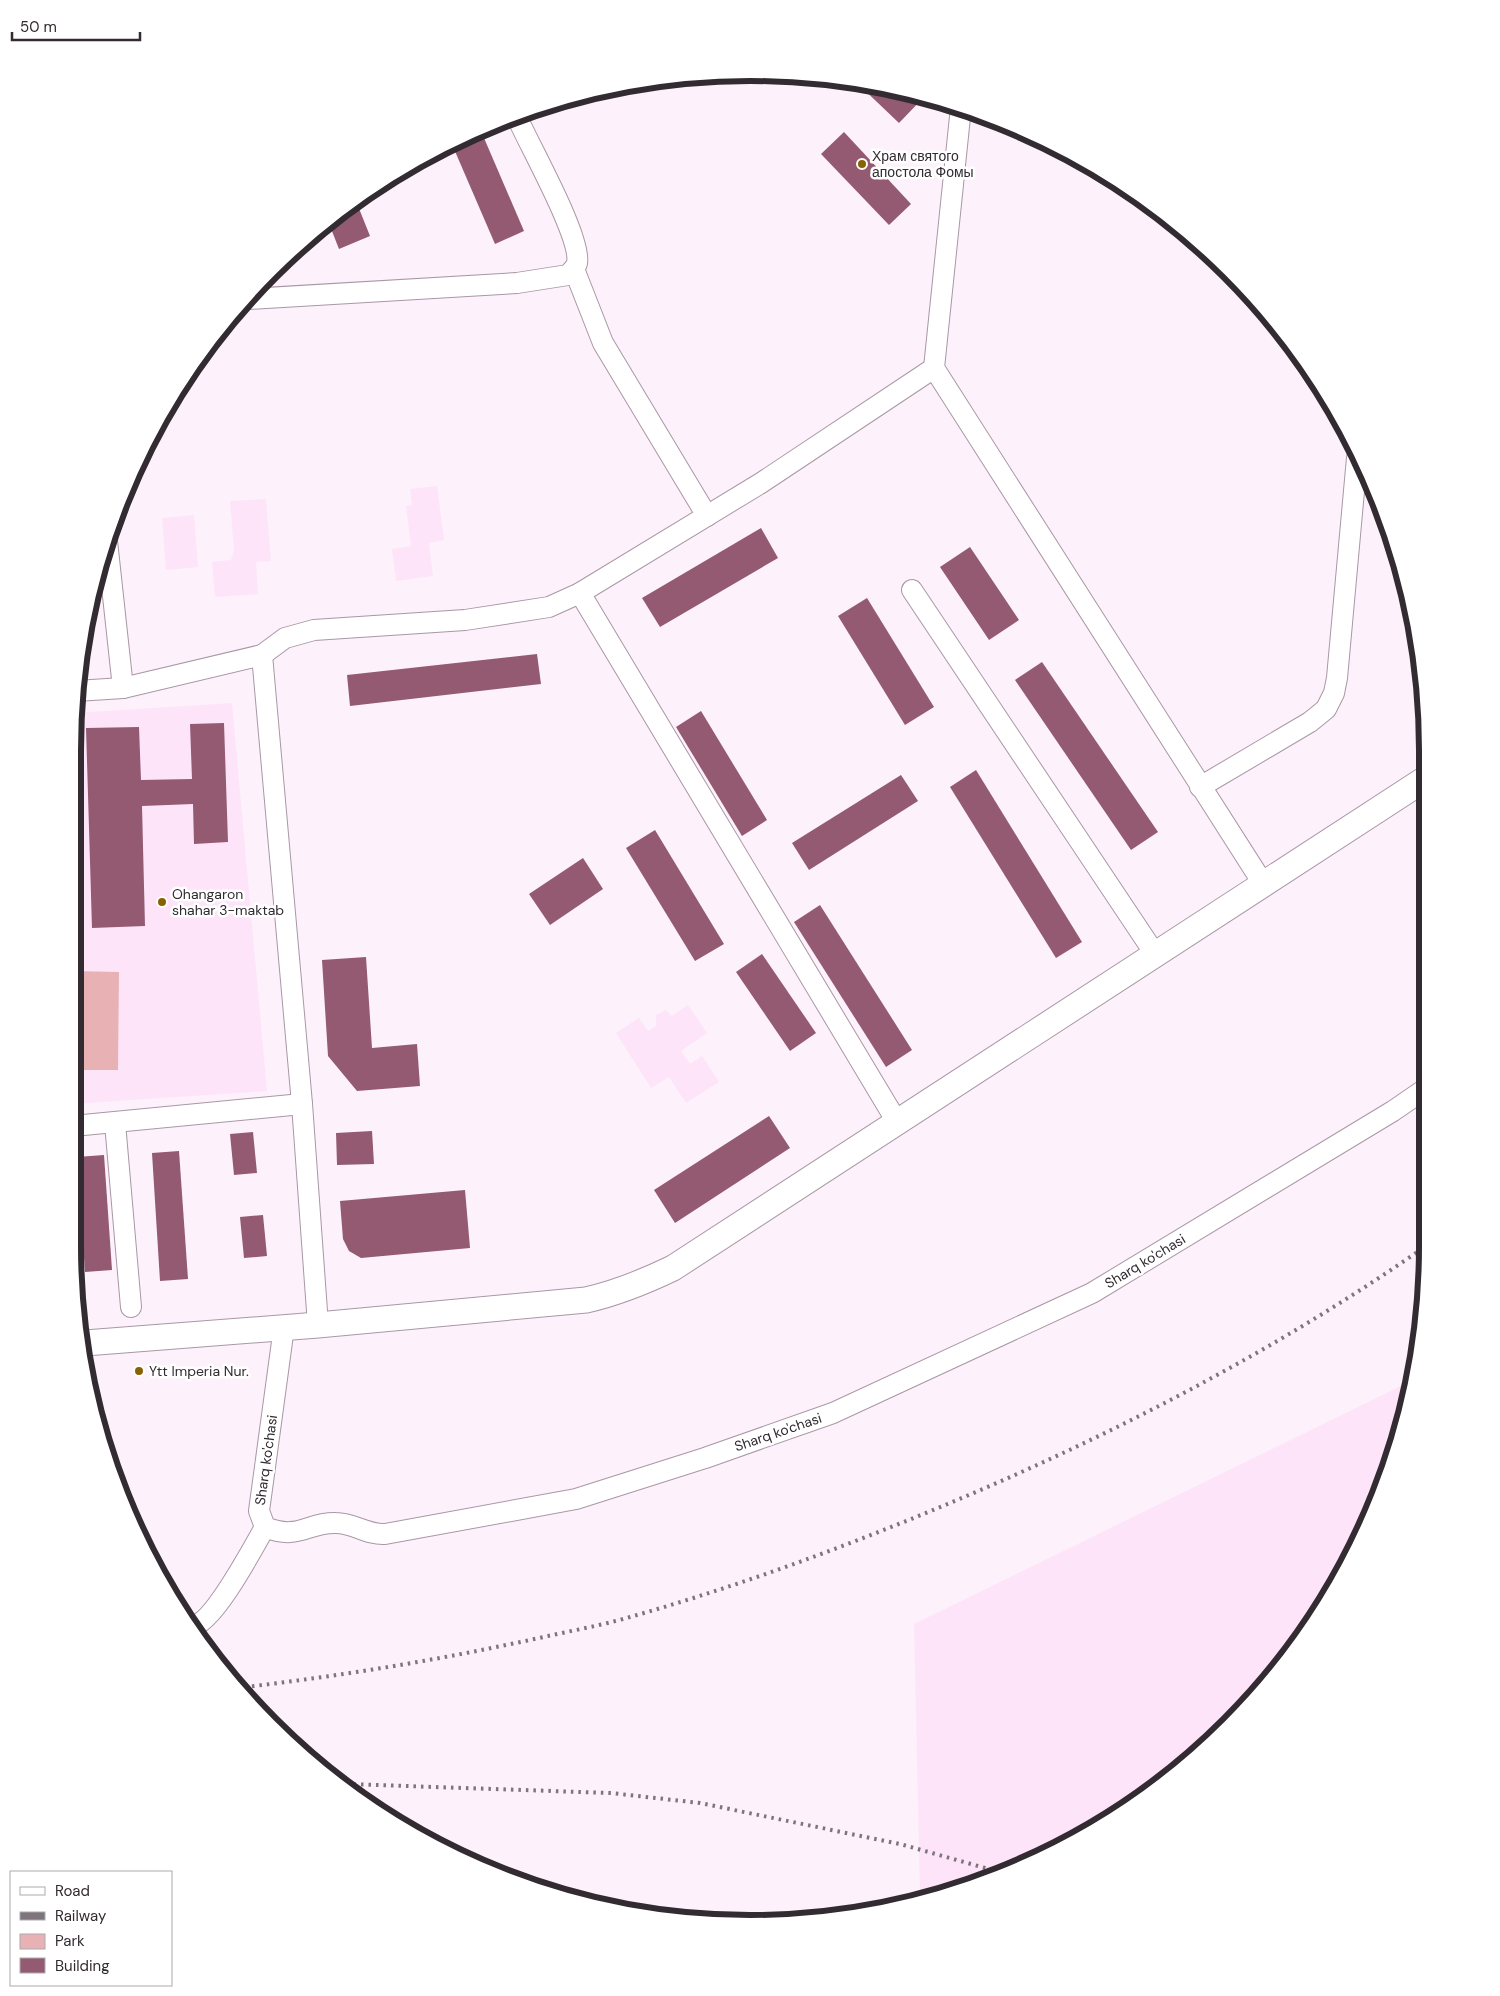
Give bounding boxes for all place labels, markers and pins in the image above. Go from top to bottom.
place label: Храм святого апостола Фомы [872,147,974,181]
marker: Храм святого апостола Фомы [856,158,868,170]
place label: Ohangaron shahar 3-maktab [172,885,284,919]
marker: Ohangaron shahar 3-maktab [156,896,168,908]
place label: Ytt Imperia Nur. [149,1362,249,1380]
marker: Ytt Imperia Nur. [133,1365,145,1377]

